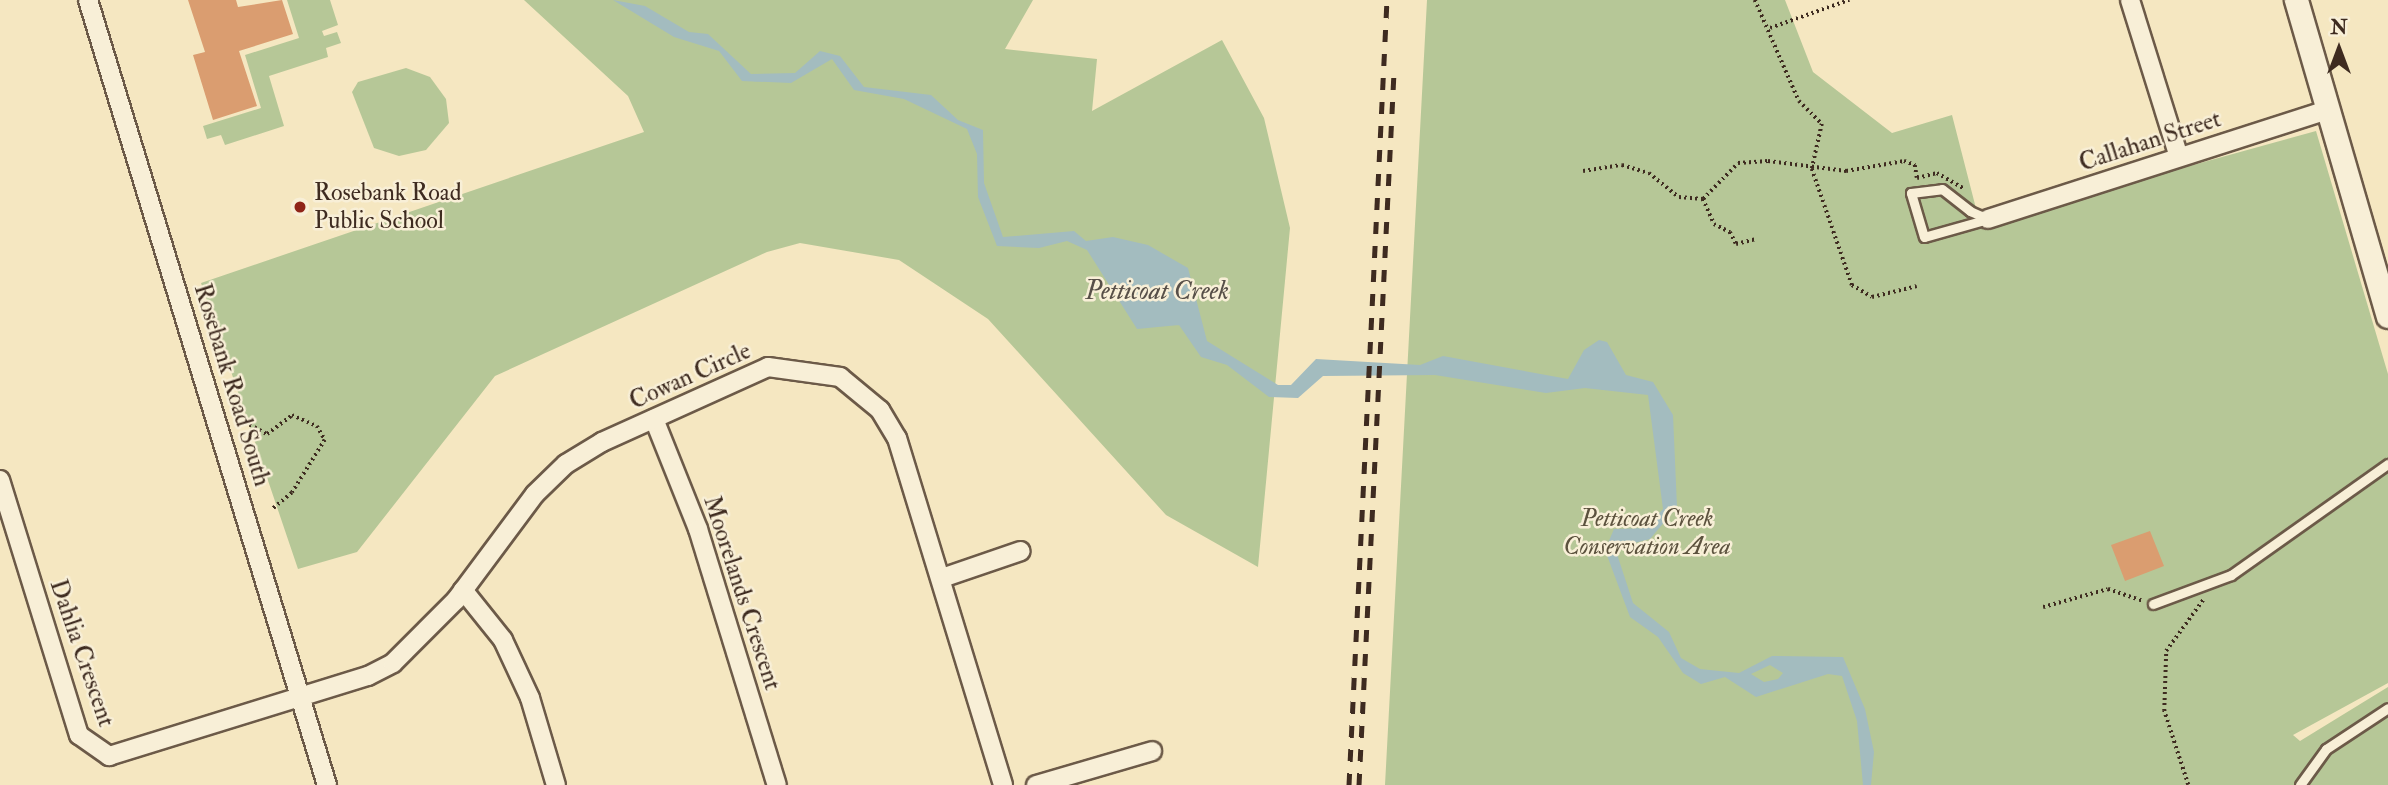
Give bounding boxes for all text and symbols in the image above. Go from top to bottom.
north arrow [2304,14,2374,84]
text: N [2330,16,2348,40]
street label: Callahan Street [2076,105,2224,177]
place label: Rosebank Road Public School [314,179,461,235]
marker: Rosebank Road Public School [292,199,308,215]
water label: Petticoat Creek [1085,276,1229,308]
street label: Rosebank Road South [188,280,276,490]
street label: Cowan Circle [625,337,755,415]
street label: Moorelands Crescent [697,492,787,694]
park label: Petticoat Creek Conservation Area [1563,505,1731,561]
street label: Dahlia Crescent [43,576,121,730]

